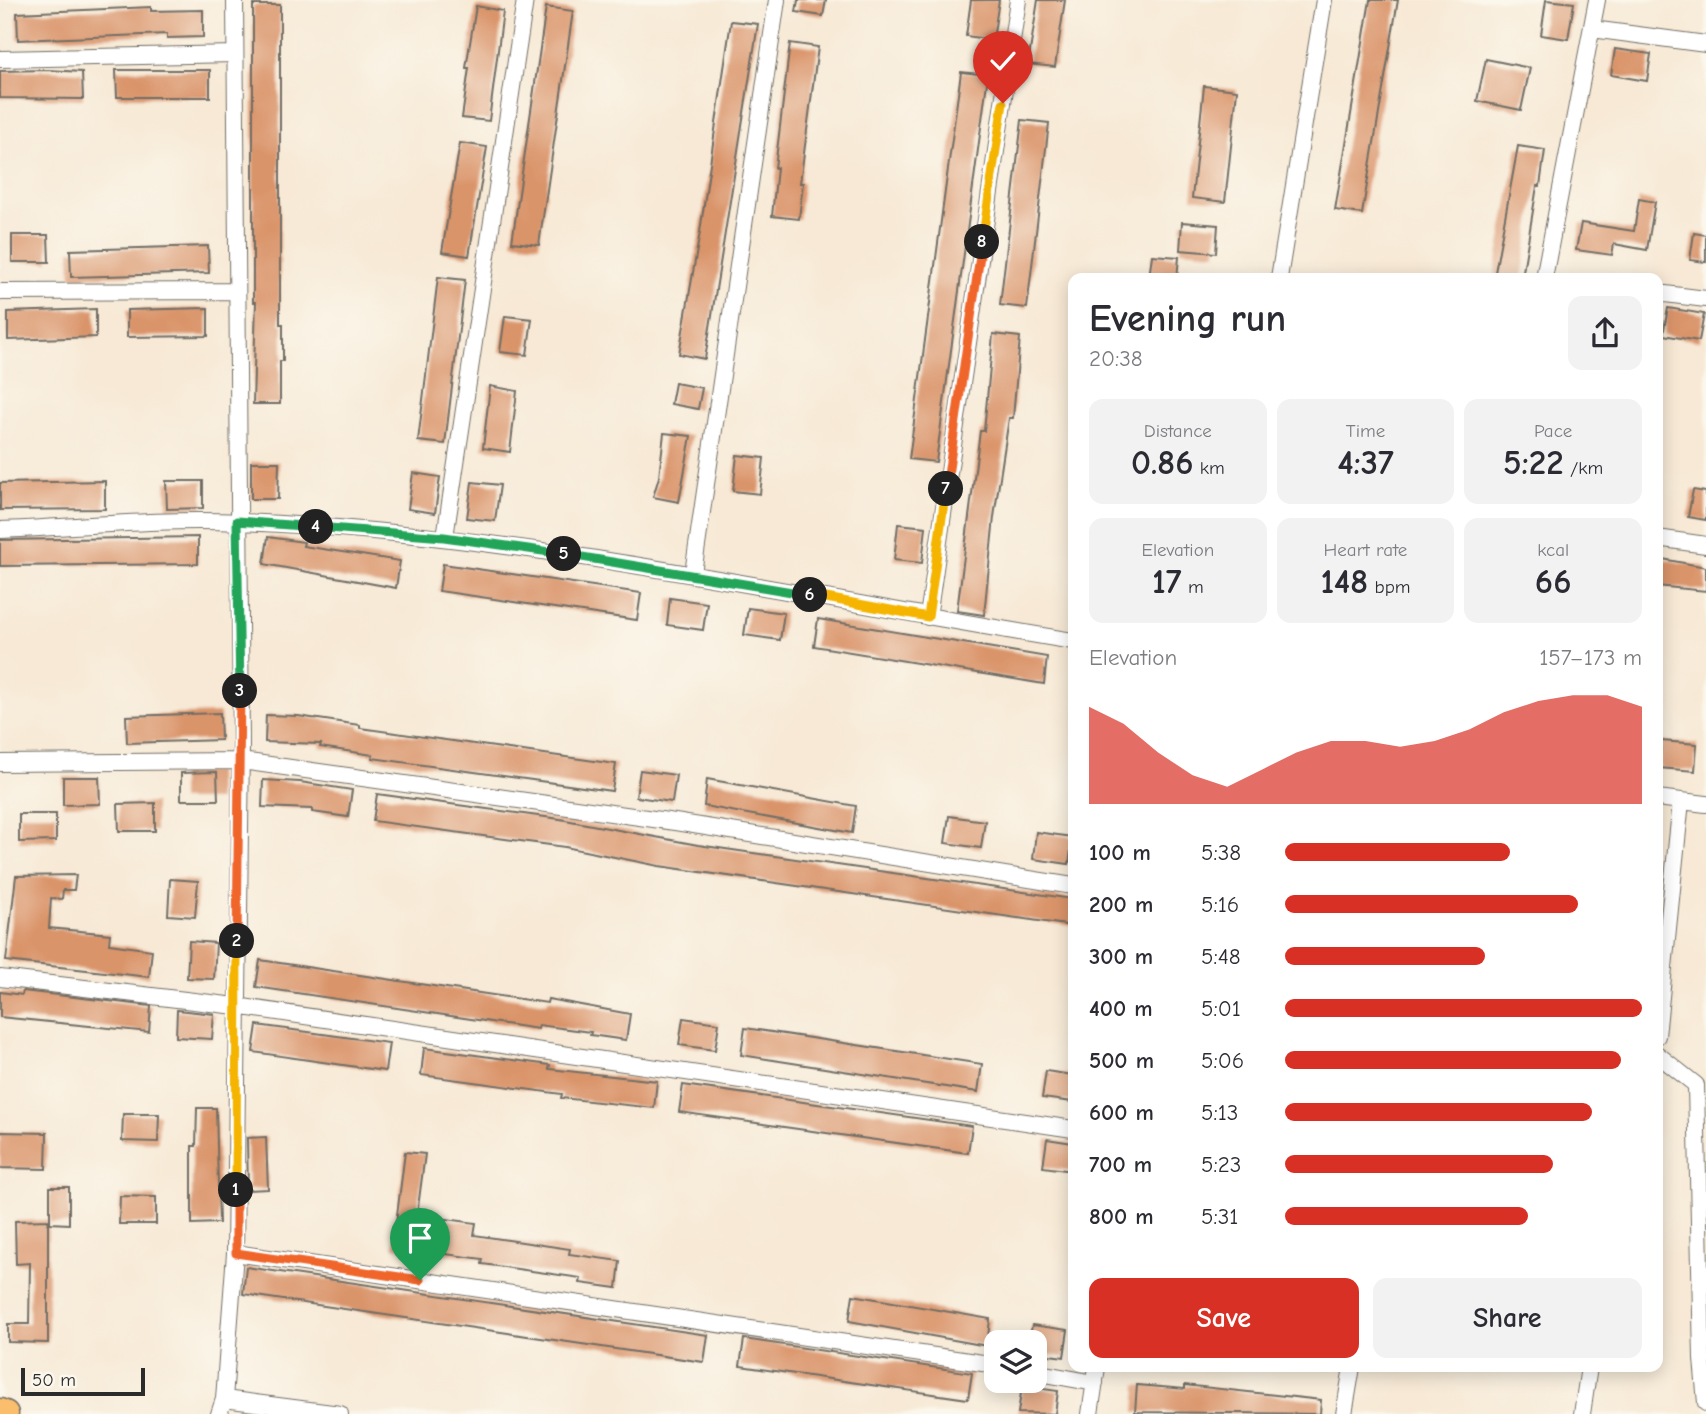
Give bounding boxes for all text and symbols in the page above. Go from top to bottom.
pin [973,31,1033,103]
icon: check [984,42,1022,80]
pin: 8 [964,224,1000,260]
text: 8 [977,230,986,252]
button: share [1568,296,1642,370]
text: Evening run [1089,297,1286,341]
text: 20:38 [1089,345,1143,372]
text: Distance [1144,420,1212,442]
text: Time [1346,420,1385,442]
text: Pace [1534,420,1572,442]
text: 0.86 [1131,442,1193,483]
text: 4:37 [1337,442,1394,483]
text: 5:22 [1503,442,1564,483]
text: km [1193,457,1225,479]
text: /km [1564,457,1603,479]
pin: 7 [928,472,964,506]
text: 7 [941,477,950,499]
pin: 4 [298,510,334,544]
text: 4 [311,515,320,537]
pin: 5 [546,536,582,572]
text: Elevation [1141,539,1214,561]
text: Heart rate [1324,539,1407,561]
text: kcal [1537,539,1569,561]
text: 5 [558,542,569,564]
text: 17 [1152,561,1182,602]
text: 148 [1320,561,1368,602]
text: 66 [1535,561,1571,602]
text: m [1182,576,1204,598]
text: bpm [1368,576,1411,598]
pin: 6 [792,578,828,612]
text: 6 [805,583,814,605]
text: Elevation [1089,644,1177,671]
text: 157–173 m [1539,644,1642,671]
pin: 3 [222,674,258,708]
text: 3 [235,679,244,701]
text: 100 m [1089,839,1151,866]
text: 5:38 [1201,839,1241,866]
text: 200 m [1089,891,1153,918]
text: 5:16 [1201,891,1239,918]
pin: 2 [219,923,254,958]
text: 2 [232,929,241,951]
text: 300 m [1089,943,1153,970]
text: 5:48 [1201,943,1241,970]
text: 400 m [1089,995,1153,1022]
text: 5:01 [1201,995,1241,1022]
text: 500 m [1089,1047,1154,1074]
text: 5:06 [1201,1047,1244,1074]
text: 600 m [1089,1099,1154,1126]
text: 5:13 [1201,1099,1238,1126]
text: 700 m [1089,1151,1152,1178]
text: 5:23 [1201,1151,1241,1178]
pin: 1 [218,1172,254,1208]
text: 1 [232,1178,239,1200]
text: 800 m [1089,1203,1154,1230]
text: 5:31 [1201,1203,1238,1230]
pin [390,1208,450,1280]
icon: arrive [401,1219,439,1257]
button: Save [1089,1278,1359,1358]
button: Share [1373,1278,1642,1358]
map controls [984,1330,1047,1393]
button: layers [984,1330,1047,1393]
scale bar [21,1365,145,1397]
text: 50 m [32,1369,76,1391]

